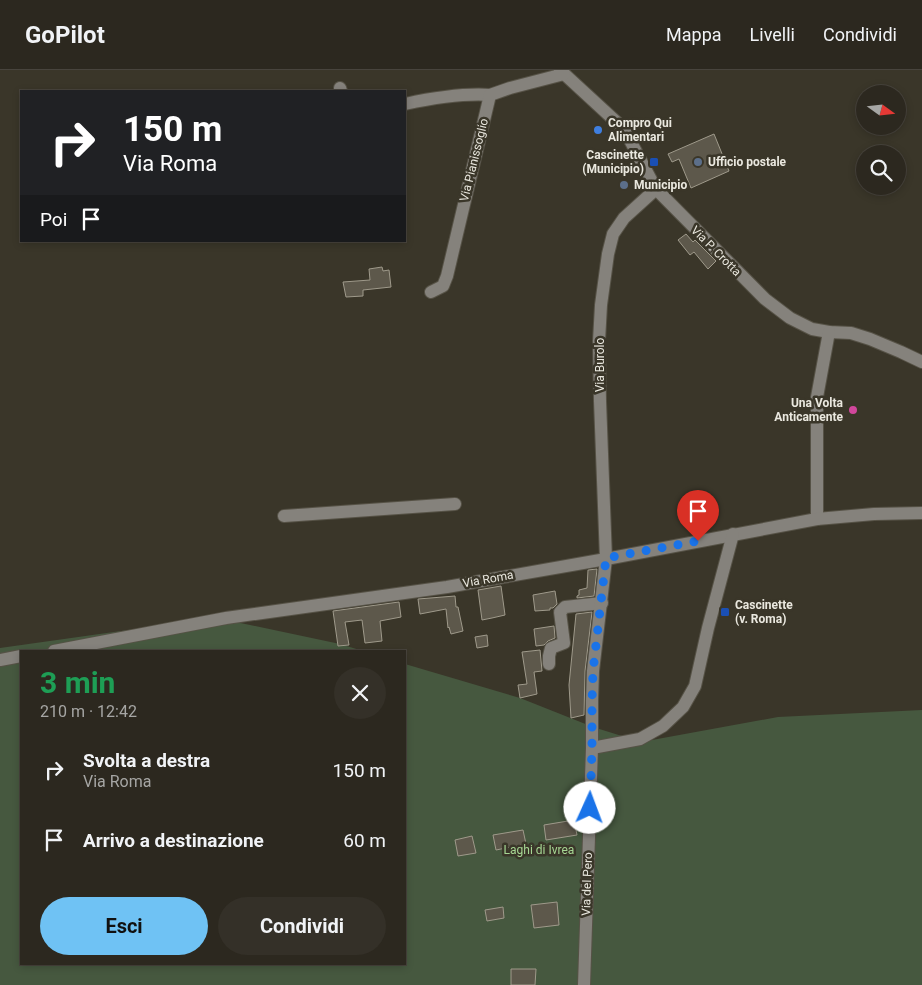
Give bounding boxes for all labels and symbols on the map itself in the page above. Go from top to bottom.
north arrow [856,85,906,135]
place label: Compro Qui Alimentari [608,116,672,144]
street label: Via Pianissoglio [457,117,491,203]
marker: Compro Qui Alimentari [592,124,604,136]
place label: Cascinette (Municipio) [582,148,645,176]
place label: Ufficio postale [708,155,787,169]
marker: Cascinette (Municipio) [648,156,660,168]
marker: Ufficio postale [692,156,704,168]
place label: Municipio [634,178,687,192]
marker: Municipio [618,179,630,191]
street label: Via P. Crotta [688,223,744,279]
street label: Via Burolo [593,337,607,392]
place label: Una Volta Anticamente [774,396,844,424]
marker: Una Volta Anticamente [847,404,859,416]
pin [677,490,719,541]
street label: Via Roma [461,568,515,590]
place label: Cascinette (v. Roma) [735,598,793,626]
marker: Cascinette (v. Roma) [719,606,731,618]
position arrow [563,781,615,833]
park label: Laghi di Ivrea [504,843,574,857]
street label: Via del Pero [579,852,595,916]

